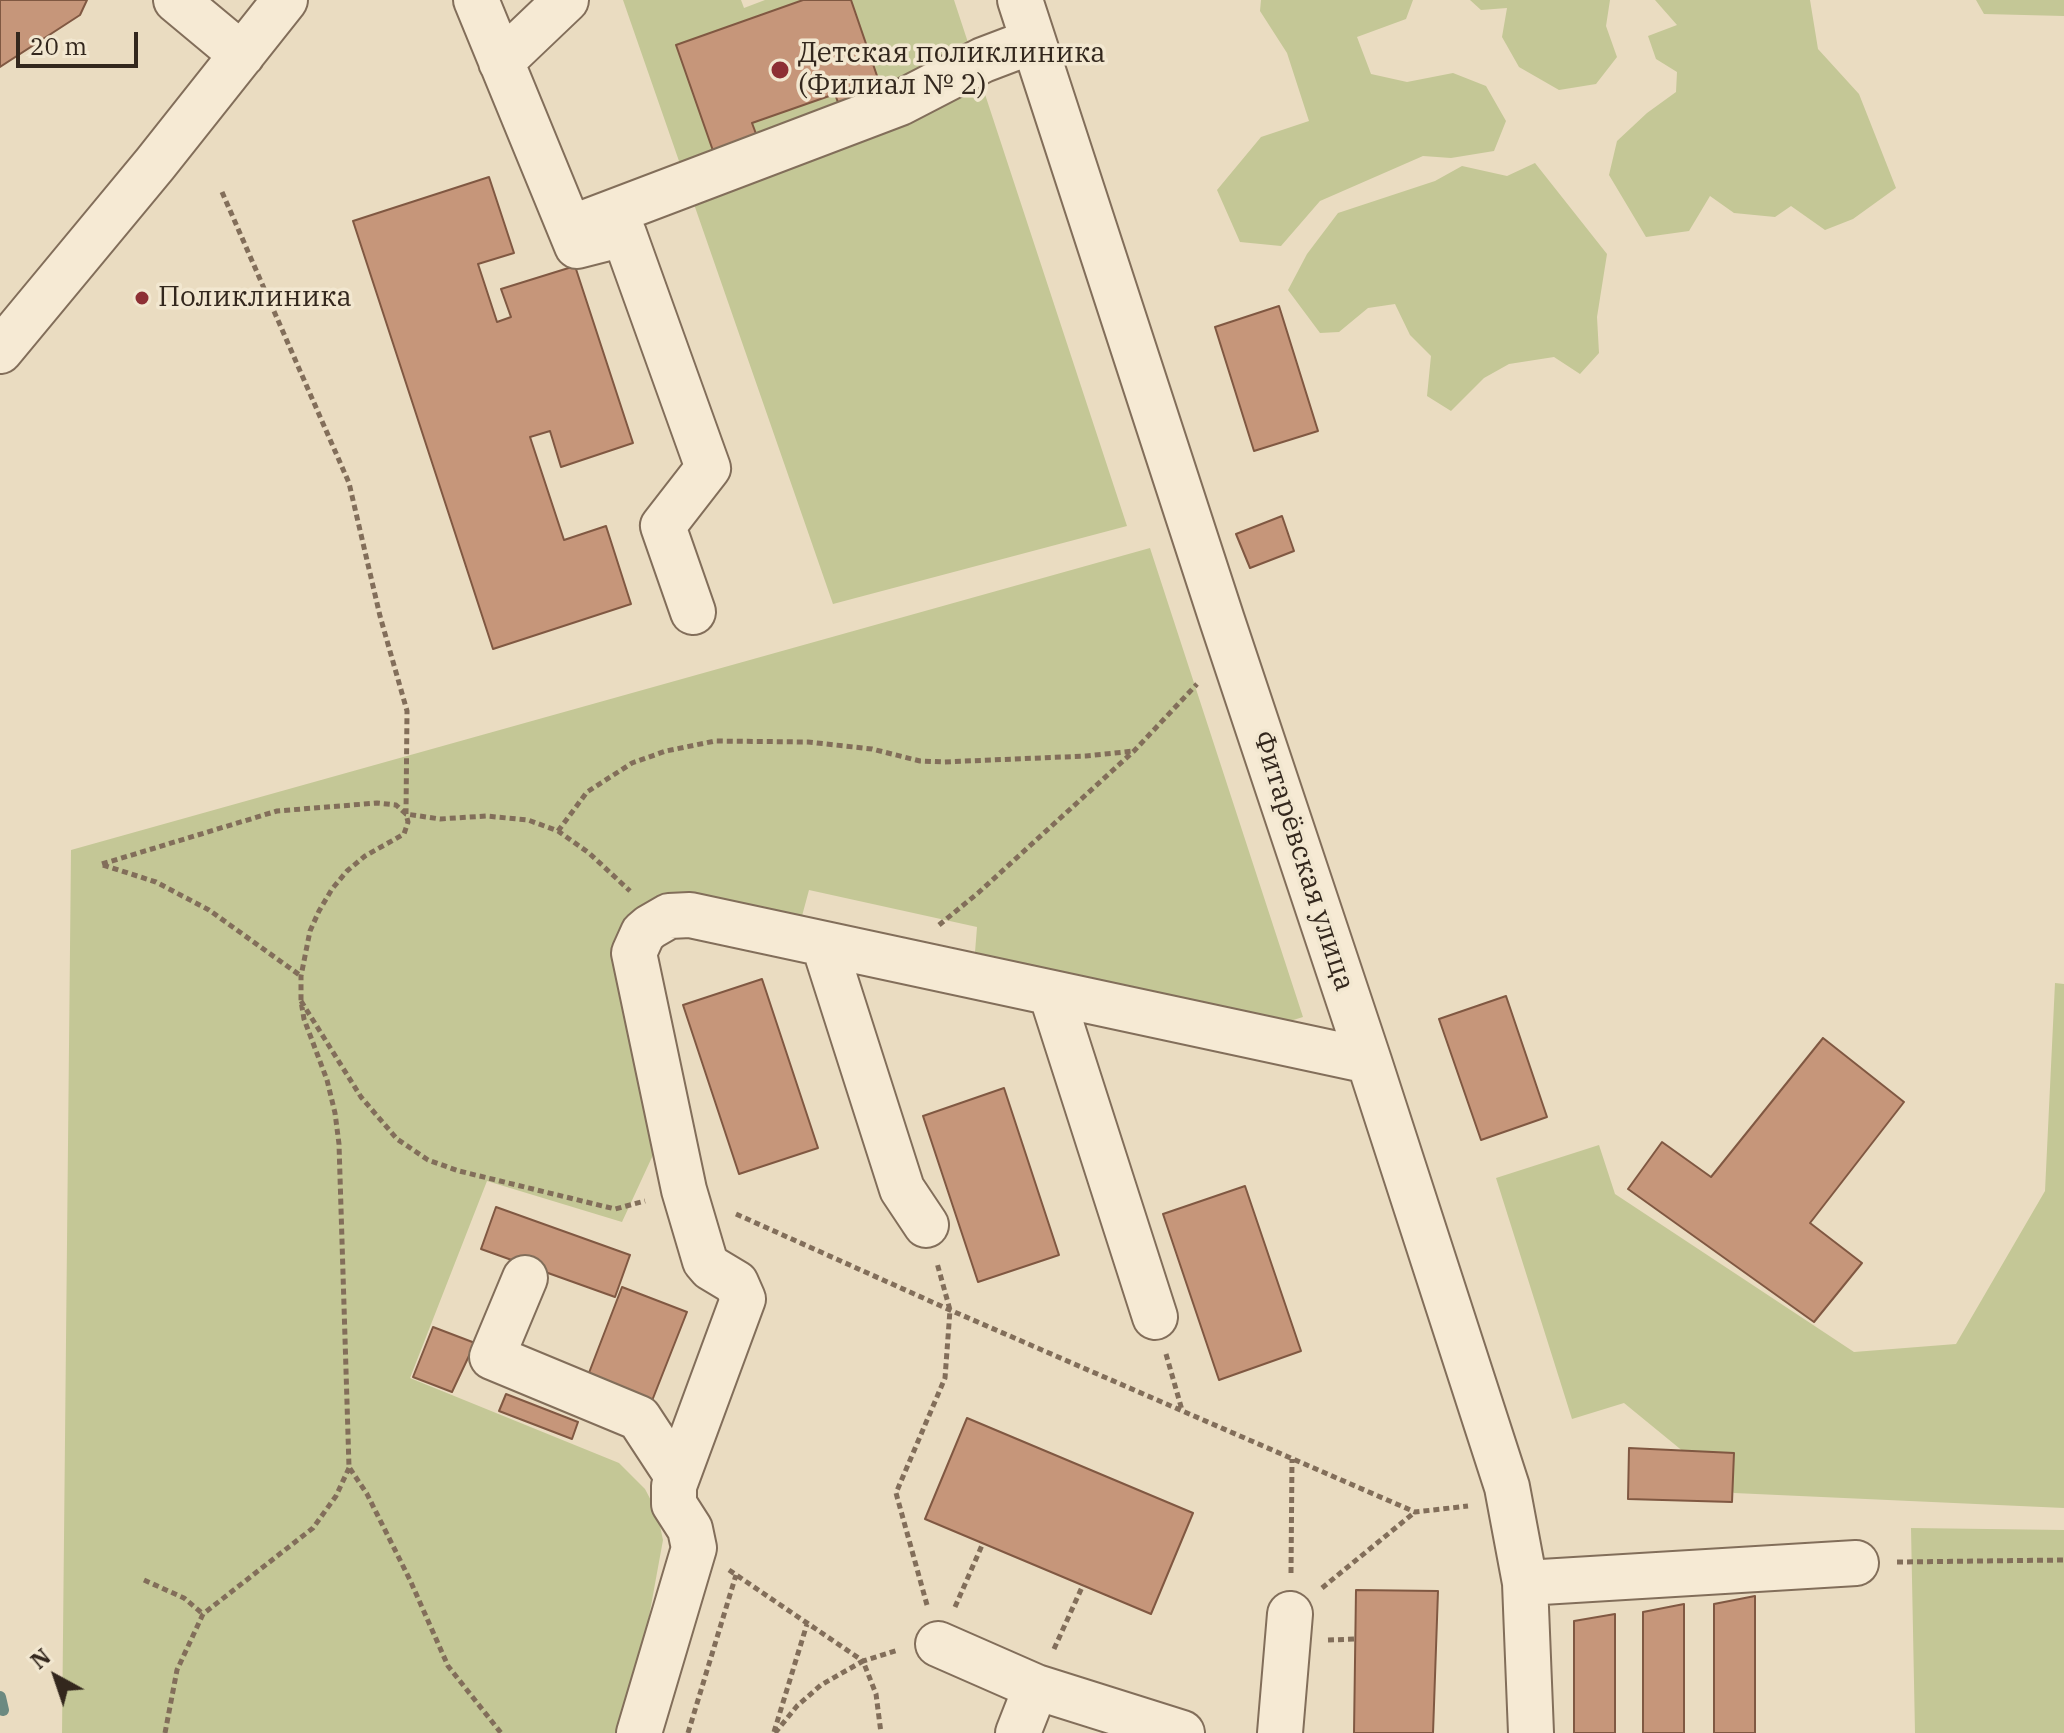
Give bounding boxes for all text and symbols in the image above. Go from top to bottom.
scale bar [20,16,142,66]
text: 20 m [30,30,87,62]
place label: Детская поликлиника (Филиал № 2) [798,37,1105,103]
marker: Детская поликлиника (Филиал № 2) [769,59,791,81]
place label: Поликлиника [158,281,352,315]
marker: Поликлиника [133,289,151,307]
street label: Фитарёвская улица [1245,727,1361,995]
north arrow [16,1637,96,1717]
text: N [24,1642,56,1675]

